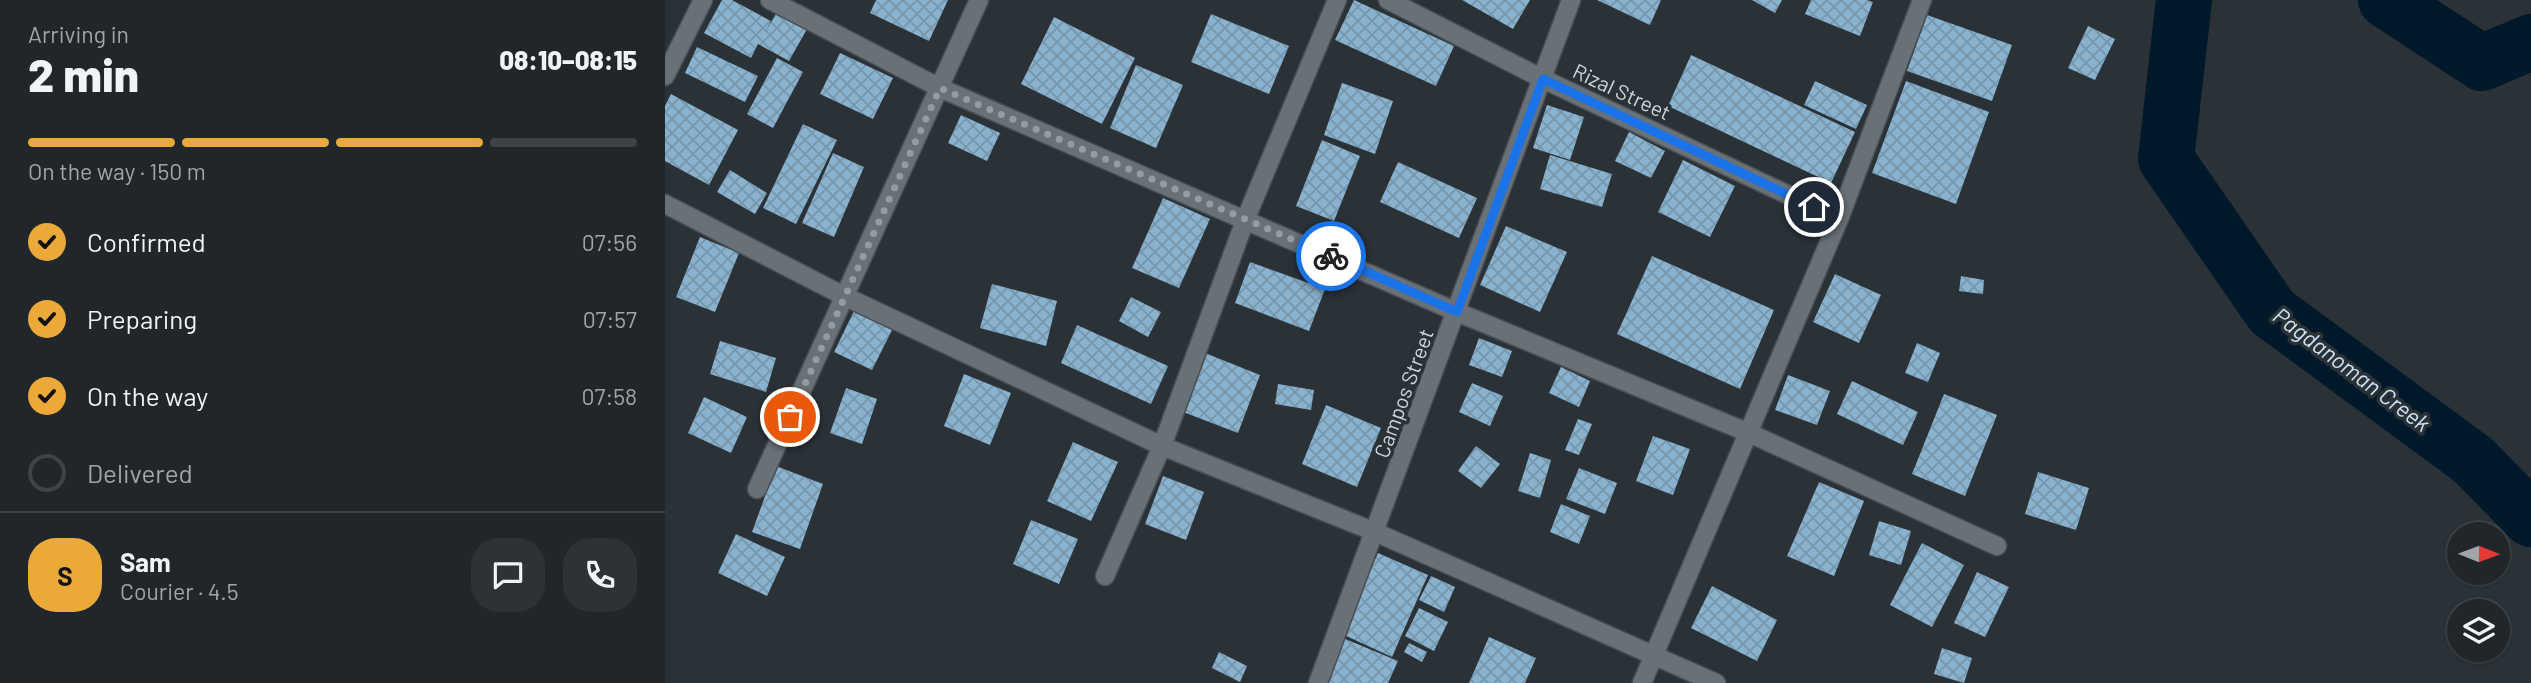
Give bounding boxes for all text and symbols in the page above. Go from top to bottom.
text: Arriving in [28,20,129,48]
text: 08:10–08:15 [499,44,637,75]
text: 2 min [28,46,139,101]
street label: Rizal Street [1569,58,1675,124]
text: On the way · 150 m [28,157,206,185]
pin [1784,177,1844,237]
icon: home [1795,188,1833,226]
courier [1296,221,1366,291]
icon: check [28,223,66,261]
text: Confirmed [87,226,206,257]
text: 07:56 [582,228,637,256]
icon: bike [1312,237,1350,275]
icon: check [28,300,66,338]
water label: Pagdanoman Creek [2268,301,2436,437]
text: Preparing [87,303,197,334]
text: 07:57 [583,305,637,333]
street label: Campos Street [1368,325,1438,461]
icon: check [28,377,66,415]
text: On the way [87,380,208,411]
text: 07:58 [582,382,637,410]
pin [760,387,820,447]
icon: bag [771,398,809,436]
text: Delivered [87,457,193,488]
north arrow [2447,522,2509,584]
map controls [2447,522,2510,662]
button: chat [471,538,545,612]
button: phone [563,538,637,612]
text: Sam [120,546,171,577]
text: S [57,560,73,591]
text: Courier · 4.5 [120,577,239,605]
button: layers [2447,599,2510,662]

